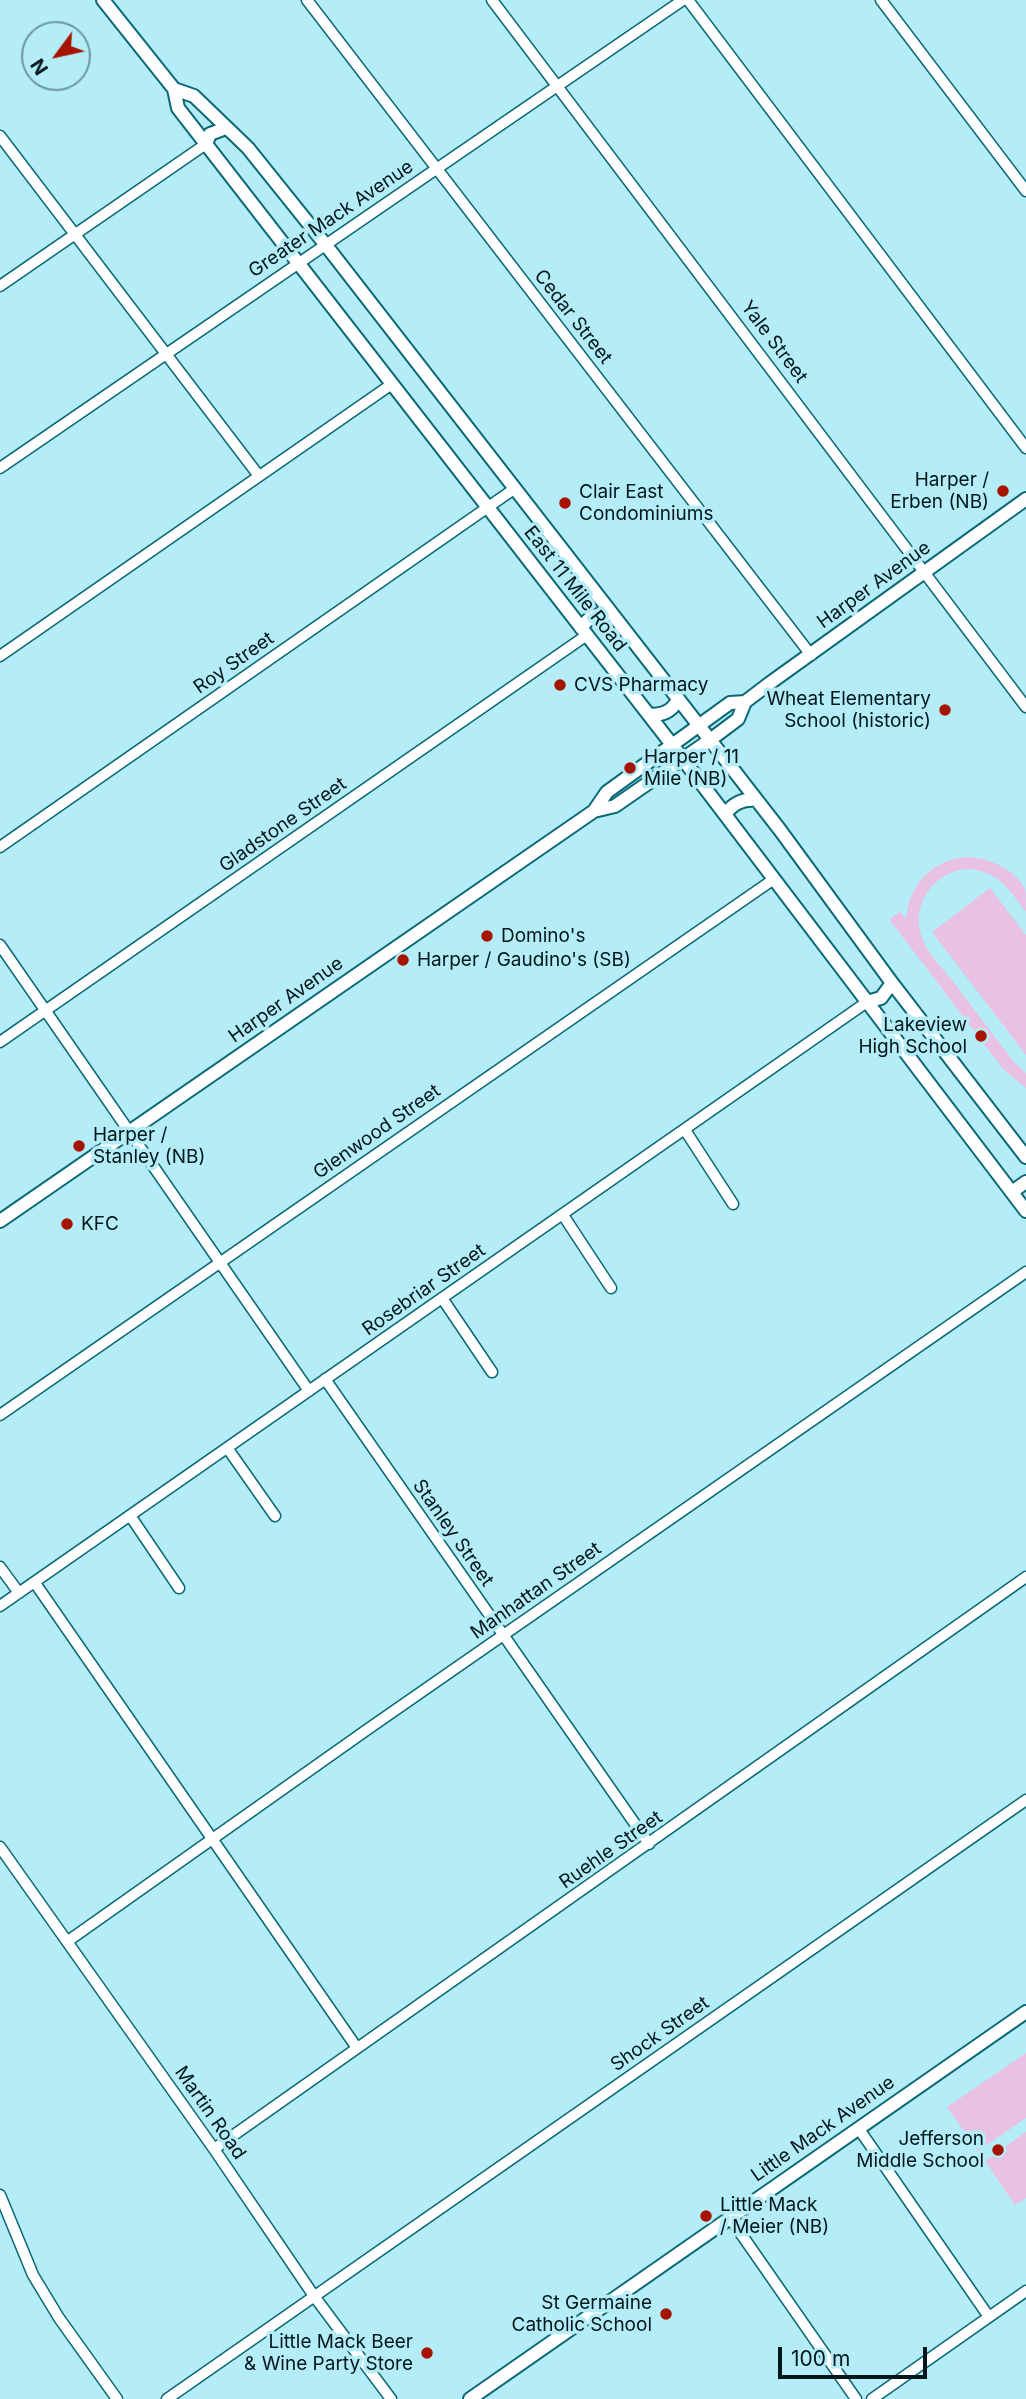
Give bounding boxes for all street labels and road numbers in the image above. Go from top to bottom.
street label: Greater Mack Avenue [244,155,418,283]
street label: Cedar Street [529,265,617,369]
street label: Yale Street [736,296,812,388]
street label: East 11 Mile Road [519,522,631,656]
street label: Harper Avenue [813,536,935,634]
street label: Roy Street [190,627,278,699]
street label: Gladstone Street [215,773,351,877]
street label: Harper Avenue [225,952,347,1048]
street label: Glenwood Street [309,1080,445,1184]
street label: Rosebriar Street [358,1239,490,1341]
street label: Stanley Street [408,1475,498,1591]
street label: Manhattan Street [466,1538,606,1644]
street label: Ruehle Street [555,1806,667,1894]
street label: Shock Street [606,1992,714,2076]
street label: Martin Road [170,2062,250,2164]
street label: Little Mack Avenue [747,2071,899,2187]

